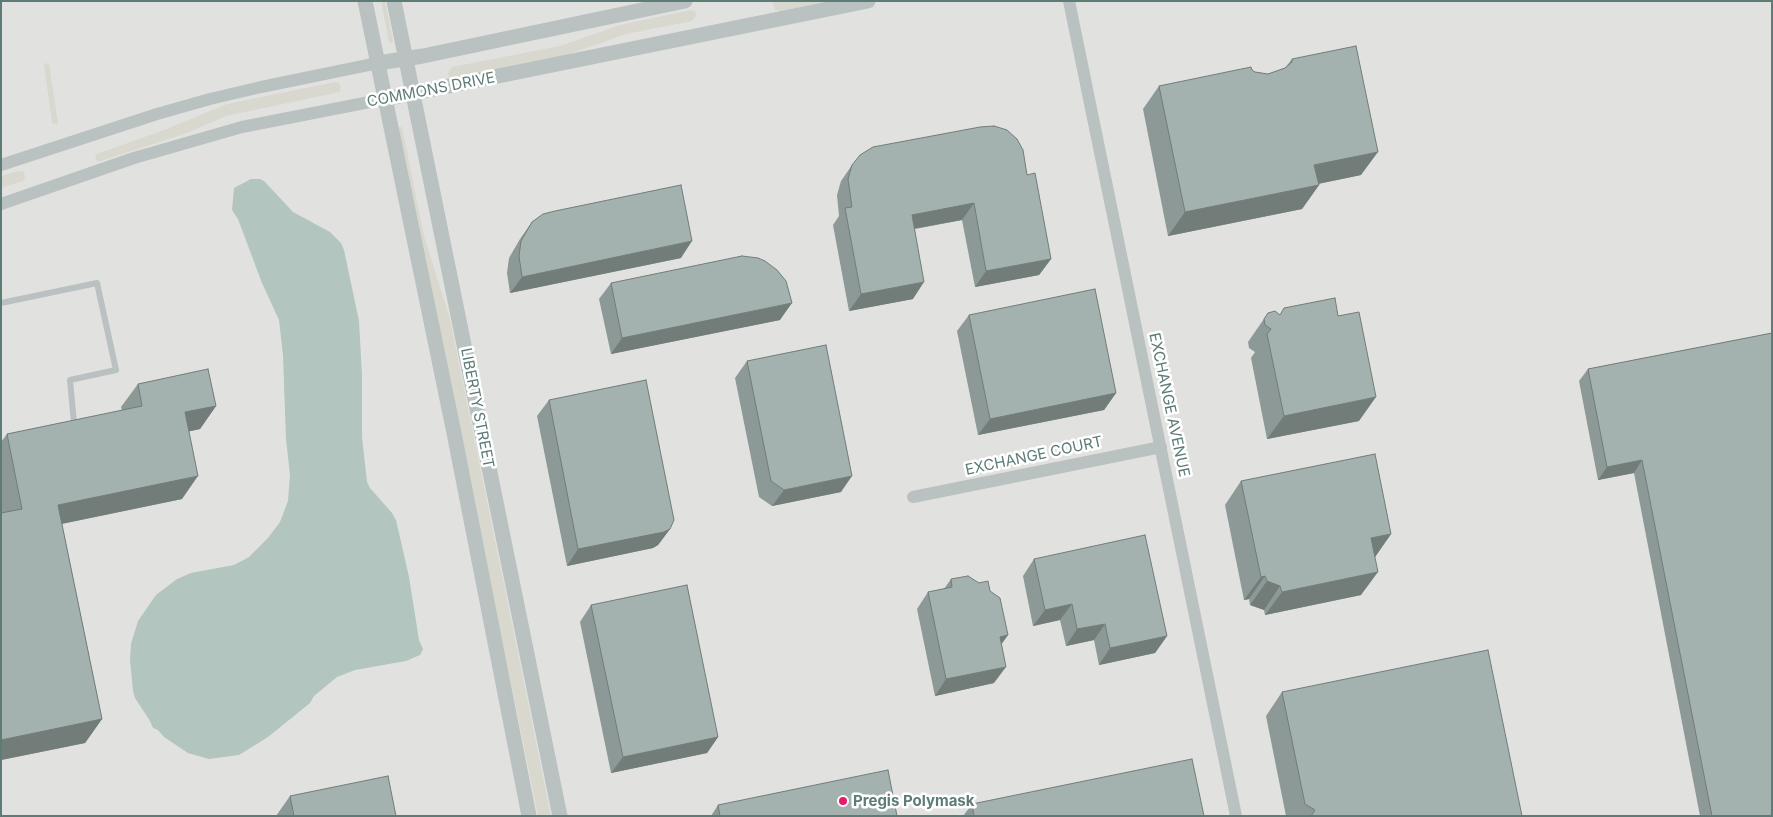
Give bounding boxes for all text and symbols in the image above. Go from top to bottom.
street label: COMMONS DRIVE [365,69,497,111]
street label: EXCHANGE AVENUE [1145,331,1193,479]
street label: LIBERTY STREET [457,346,497,470]
street label: EXCHANGE COURT [964,433,1104,479]
place label: Pregis Polymask [853,792,974,810]
marker: Pregis Polymask [837,795,849,807]

